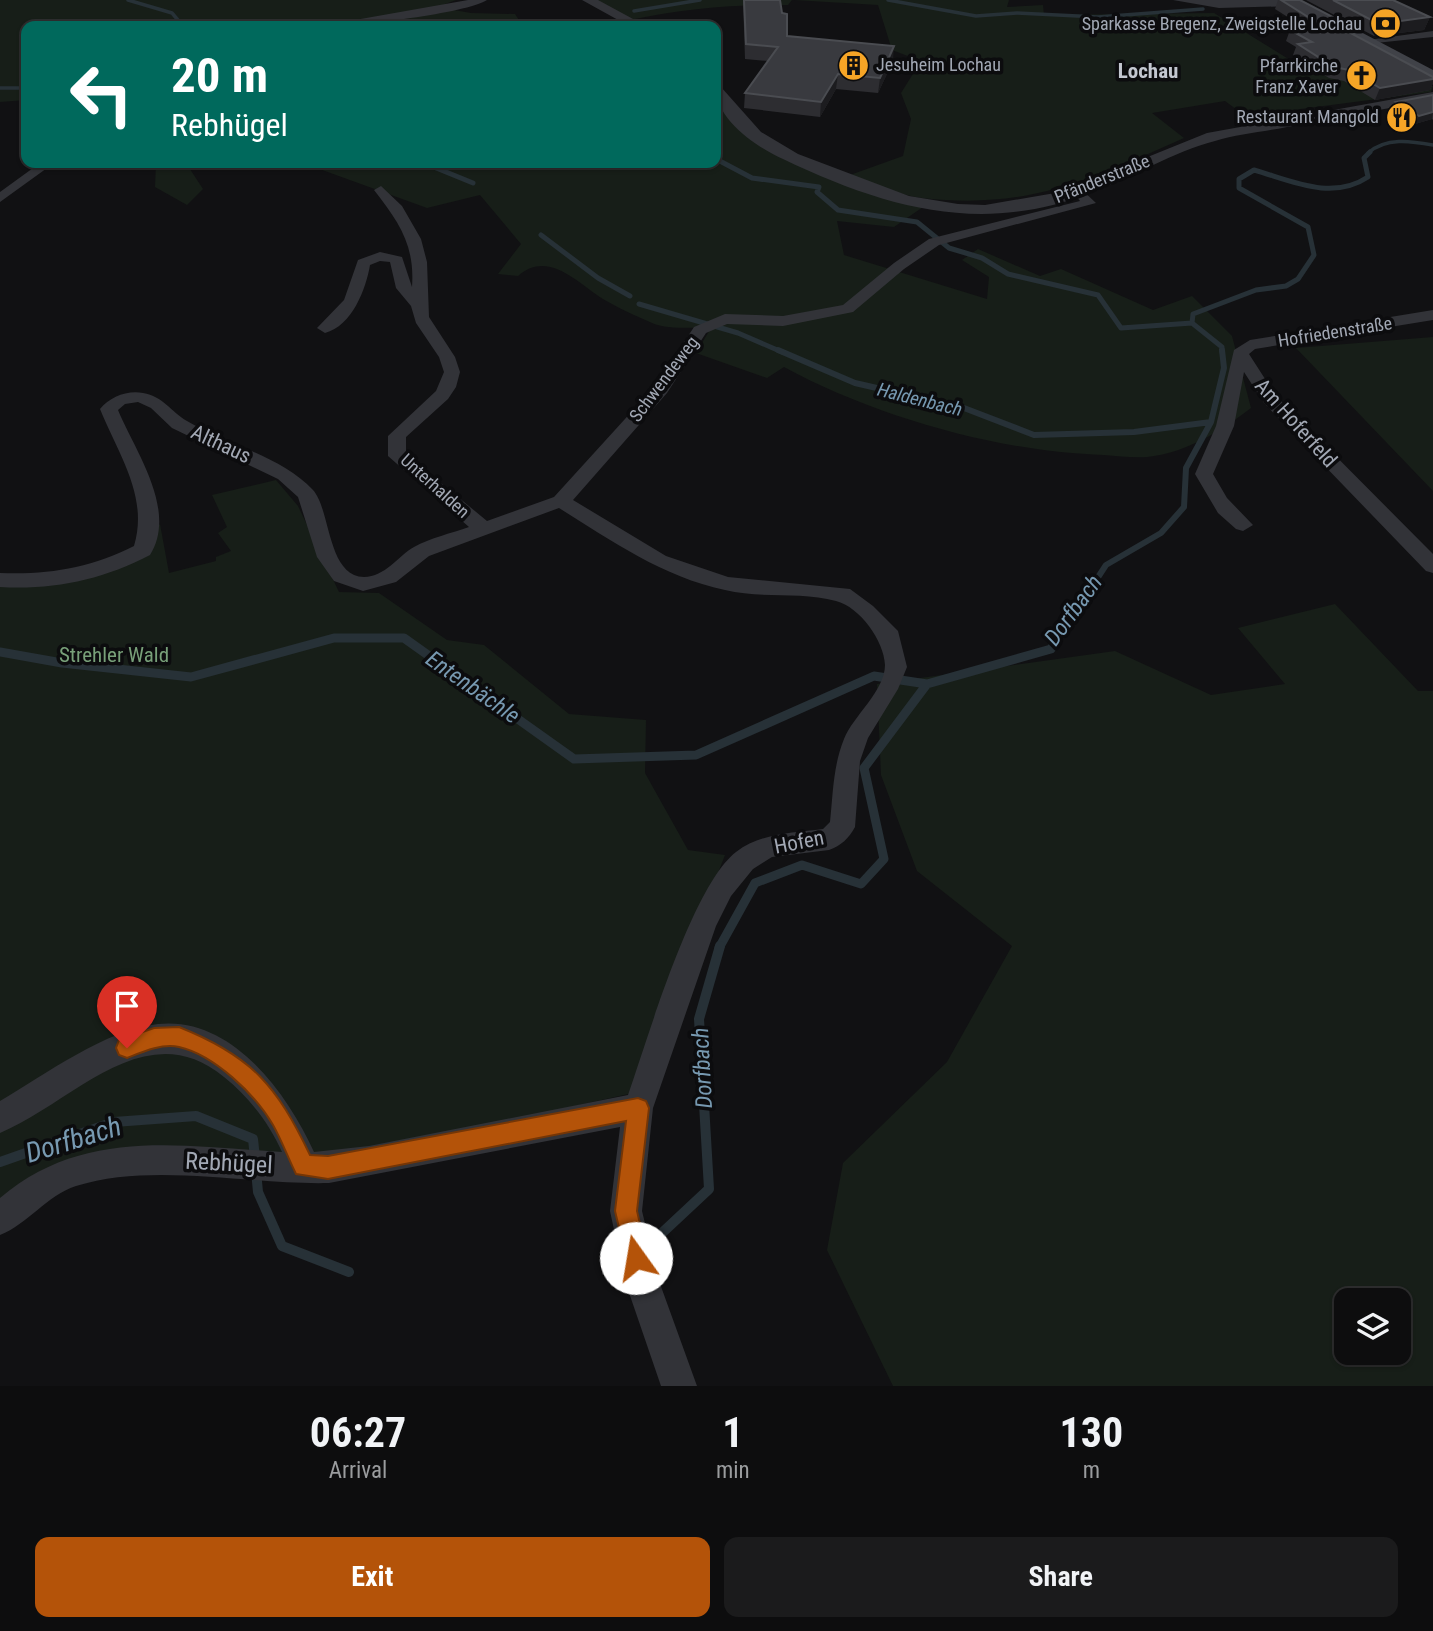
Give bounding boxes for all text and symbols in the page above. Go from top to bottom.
bank icon: Sparkasse Bregenz, Zweigstelle Lochau [1368,7,1402,41]
place label: Sparkasse Bregenz, Zweigstelle Lochau [1082,13,1362,34]
text: 20 m [171,47,268,104]
building icon: Jesuheim Lochau [836,48,870,82]
icon: left [56,49,147,140]
place label: Jesuheim Lochau [876,54,1001,75]
place label: Pfarrkirche Franz Xaver [1255,55,1339,97]
district label: Lochau [1118,59,1178,83]
church icon: Pfarrkirche Franz Xaver [1344,59,1378,93]
restaurant icon: Restaurant Mangold [1385,100,1419,134]
text: Rebhügel [171,106,288,144]
place label: Restaurant Mangold [1236,106,1379,127]
street label: Pfänderstraße [1051,150,1153,207]
street label: Hofriedenstraße [1276,312,1393,351]
street label: Schwendeweg [625,332,703,426]
street label: Am Hoferfeld [1250,374,1342,472]
water label: Haldenbach [875,378,965,421]
street label: Althaus [187,420,255,468]
street label: Unterhalden [396,449,474,522]
water label: Dorfbach [1039,570,1108,651]
park label: Strehler Wald [59,643,169,667]
water label: Entenbächle [421,645,525,729]
street label: Hofen [772,825,826,859]
pin [97,976,157,1048]
icon: arrive [108,987,146,1025]
water label: Dorfbach [687,1027,718,1109]
water label: Dorfbach [21,1109,125,1170]
street label: Rebhügel [185,1147,273,1179]
position arrow [599,1221,673,1295]
map controls [1334,1288,1411,1365]
button: layers [1334,1288,1411,1365]
text: 06:27 [310,1408,406,1457]
text: 1 [722,1408,743,1457]
text: 130 [1059,1408,1123,1457]
text: Arrival [329,1457,387,1484]
text: min [716,1457,750,1484]
text: m [1083,1457,1100,1484]
button: Exit [35,1537,710,1617]
button: Share [724,1537,1398,1617]

